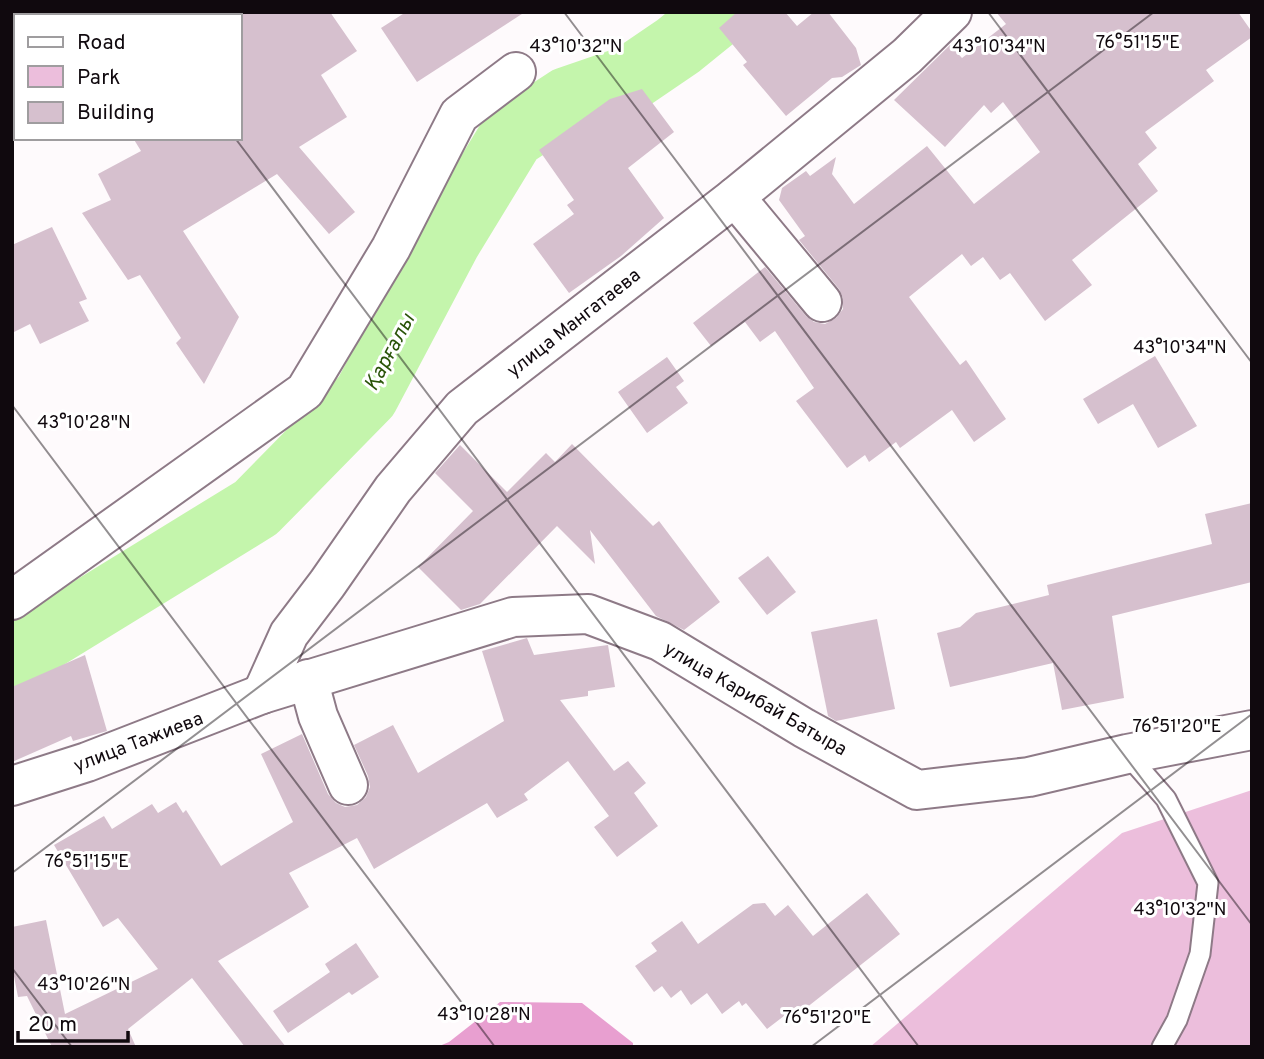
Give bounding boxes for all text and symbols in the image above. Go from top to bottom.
legend [14,14,242,140]
text: Road [77,30,126,57]
text: 76°51'15"E [1096,32,1180,55]
text: 43°10'32"N [530,36,623,59]
text: 43°10'34"N [952,36,1046,59]
text: Park [77,65,120,92]
text: Building [77,100,155,127]
street label: улица Мангатаева [502,264,646,383]
water label: Қарғалы [359,309,422,396]
text: 43°10'34"N [1133,337,1227,360]
text: 43°10'28"N [37,412,131,435]
street label: улица Карибай Батыра [659,637,851,762]
street label: улица Тажиева [71,707,207,779]
text: 76°51'20"E [1133,716,1221,739]
text: 76°51'15"E [45,851,129,874]
text: 43°10'32"N [1134,899,1227,922]
text: 43°10'26"N [37,974,131,997]
scale bar [18,1000,128,1044]
text: 43°10'28"N [437,1004,531,1027]
text: 76°51'20"E [783,1007,871,1030]
text: 20 m [28,1012,77,1039]

